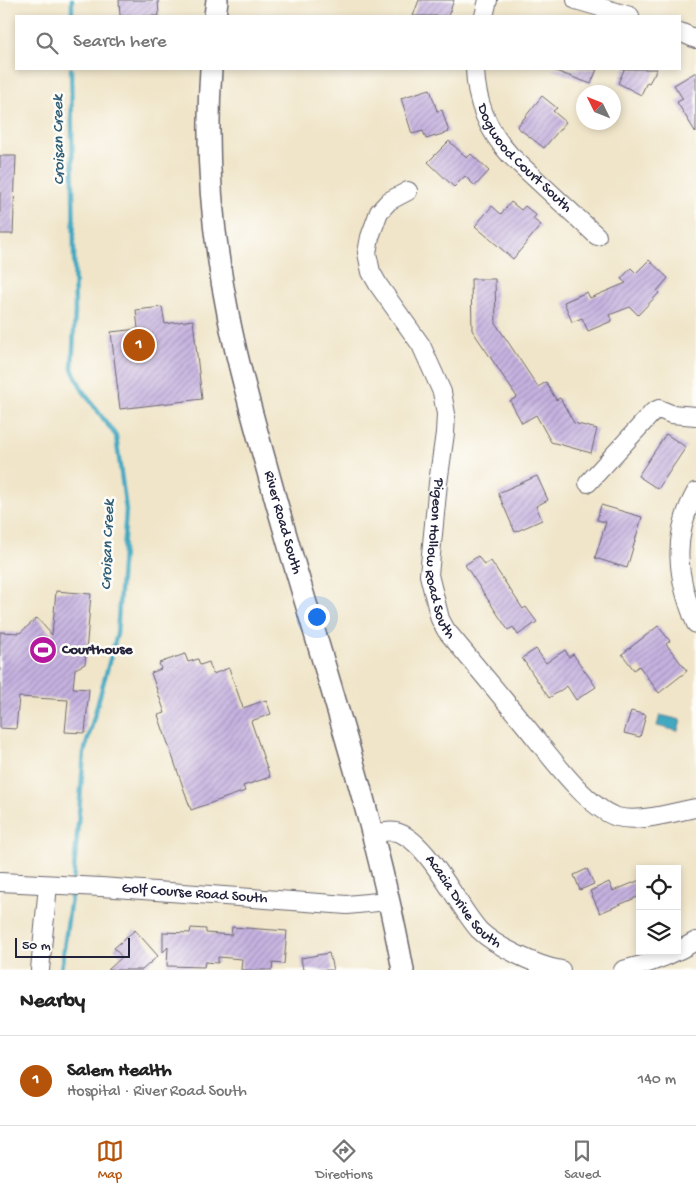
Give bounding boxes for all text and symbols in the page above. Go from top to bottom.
search box [15,15,681,70]
icon: search [33,29,61,57]
text: Search here [73,31,167,54]
north arrow [576,85,621,130]
water label: Croisan Creek [50,93,70,185]
street label: Dogwood Court South [472,101,575,217]
pin: 1 [123,326,155,364]
street label: River Road South [259,469,306,576]
street label: Pigeon Hollow Road South [420,476,459,643]
water label: Croisan Creek [98,498,120,590]
your location [304,604,330,630]
sports icon: Courthouse [28,635,58,665]
place label: Courthouse [61,641,134,659]
street label: Acacia Drive South [421,852,505,953]
map controls [636,865,681,955]
button: locate [636,865,681,910]
street label: Golf Course Road South [121,880,268,908]
button: layers [636,910,681,955]
scale bar [15,935,130,958]
text: 50 m [22,938,51,955]
text: Nearby [20,990,85,1015]
text: Salem Health [67,1060,172,1083]
text: 1 [33,1071,39,1090]
text: 140 m [638,1071,676,1090]
text: Hospital · River Road South [67,1083,247,1102]
tab: Map [96,1137,124,1184]
tab: Directions [316,1137,373,1184]
tab: Saved [564,1137,600,1184]

